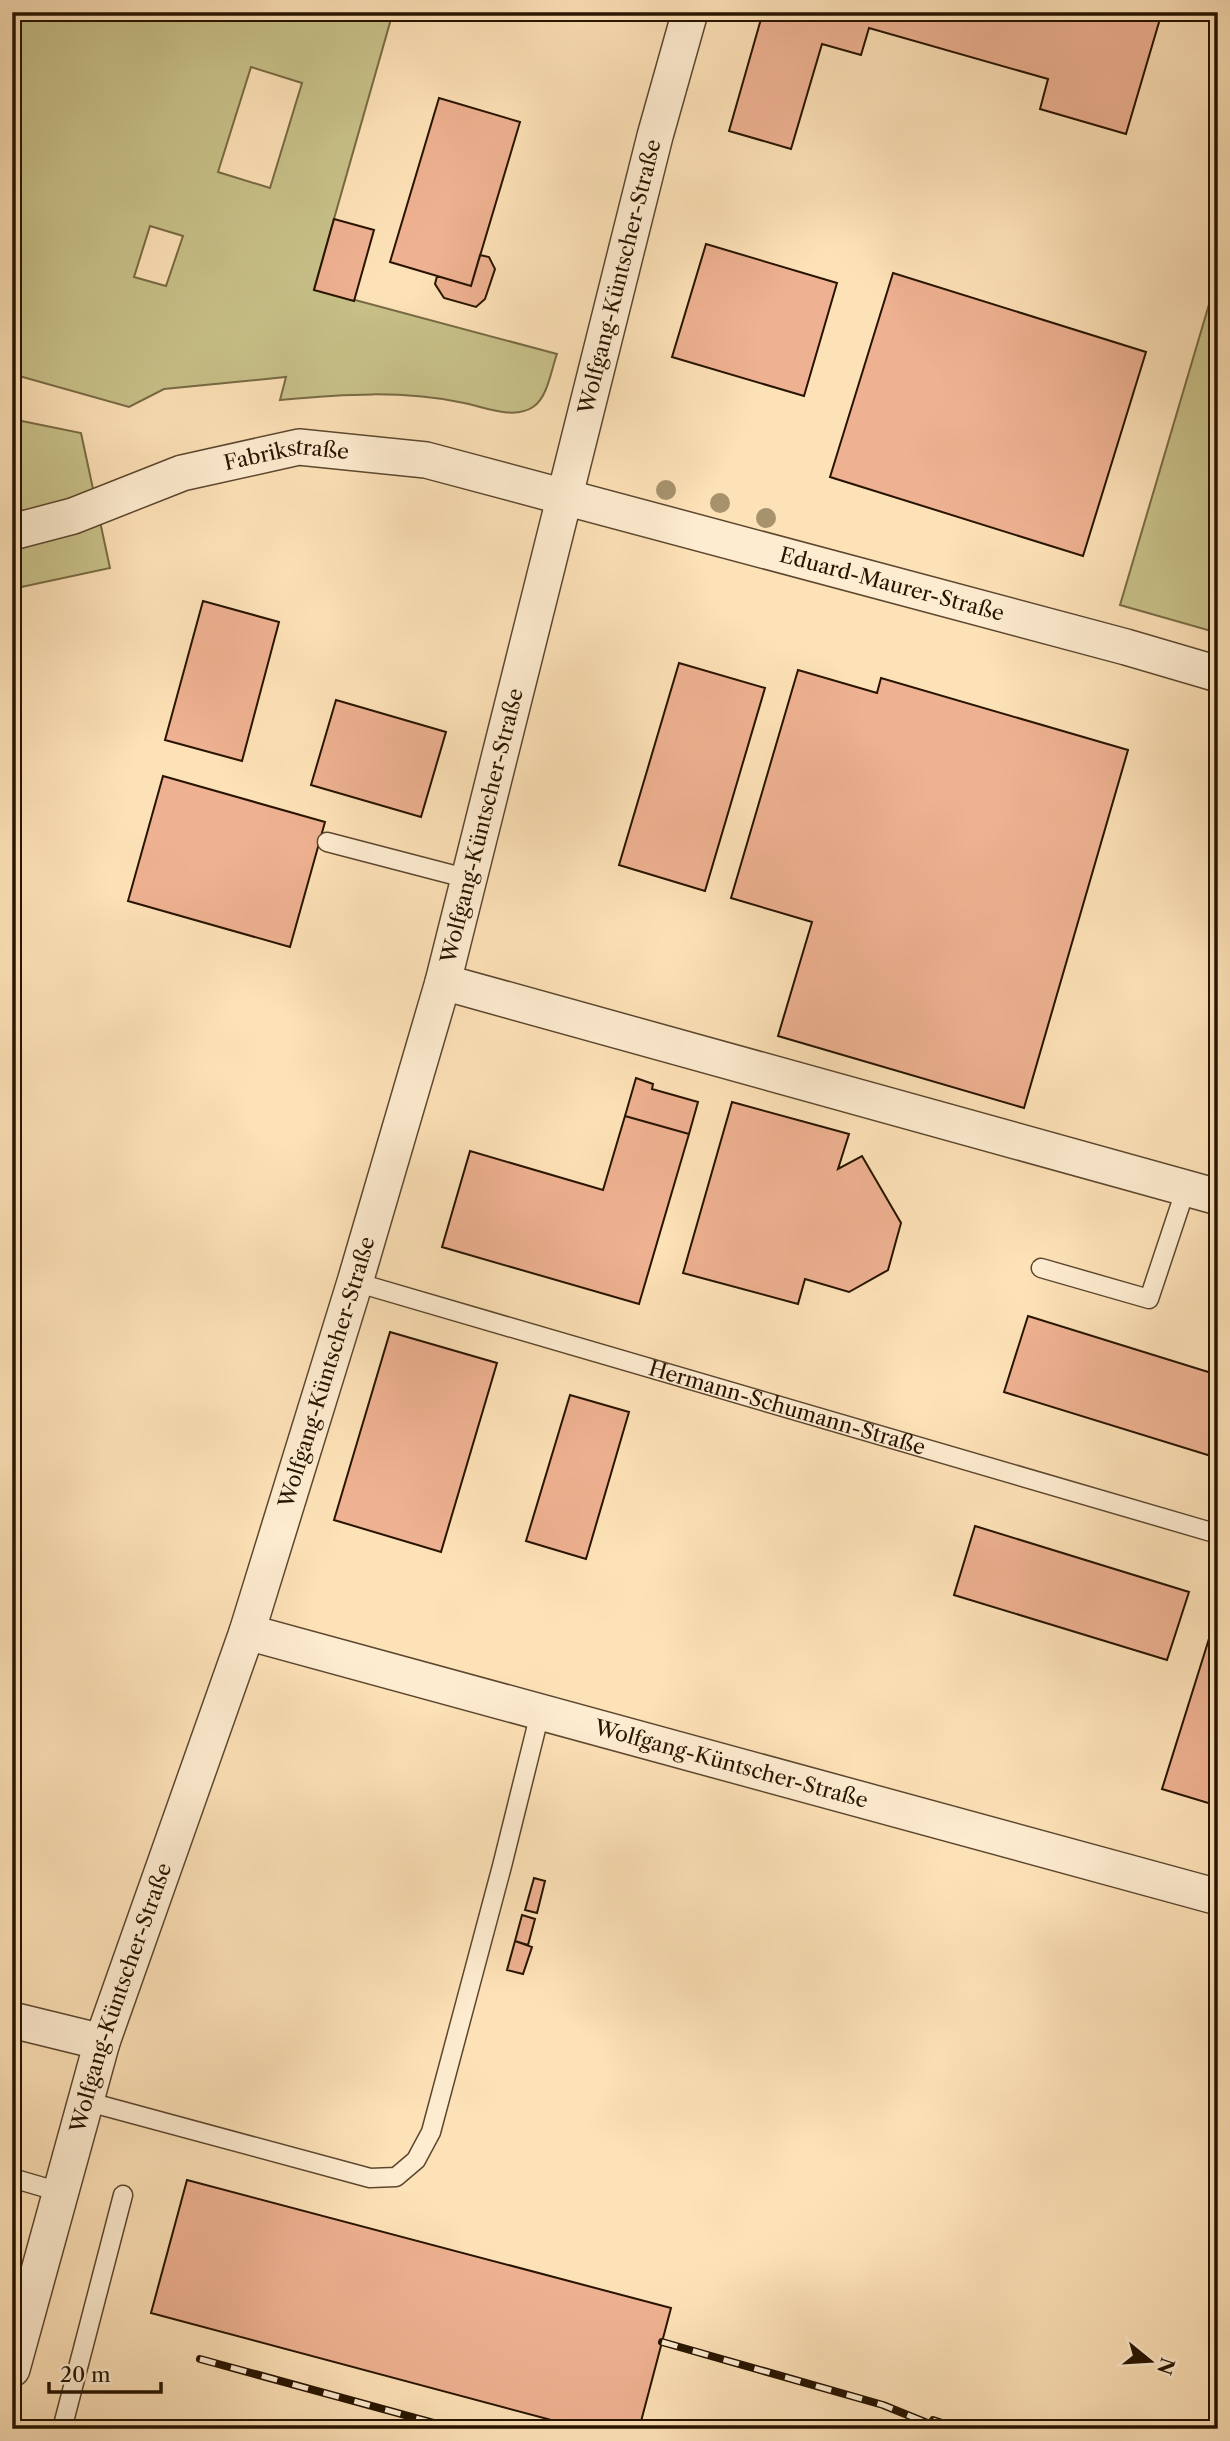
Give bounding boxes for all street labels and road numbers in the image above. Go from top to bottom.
street label: Wolfgang-Küntscher-Straße [573,137,666,417]
street label: Fabrikstraße [222,434,350,475]
street label: Eduard-Maurer-Straße [777,542,1007,626]
street label: Wolfgang-Küntscher-Straße [435,686,528,967]
street label: Wolfgang-Küntscher-Straße [273,1234,380,1511]
street label: Hermann-Schumann-Straße [646,1355,928,1460]
street label: Wolfgang-Küntscher-Straße [591,1714,871,1813]
street label: Wolfgang-Küntscher-Straße [64,1860,176,2136]

